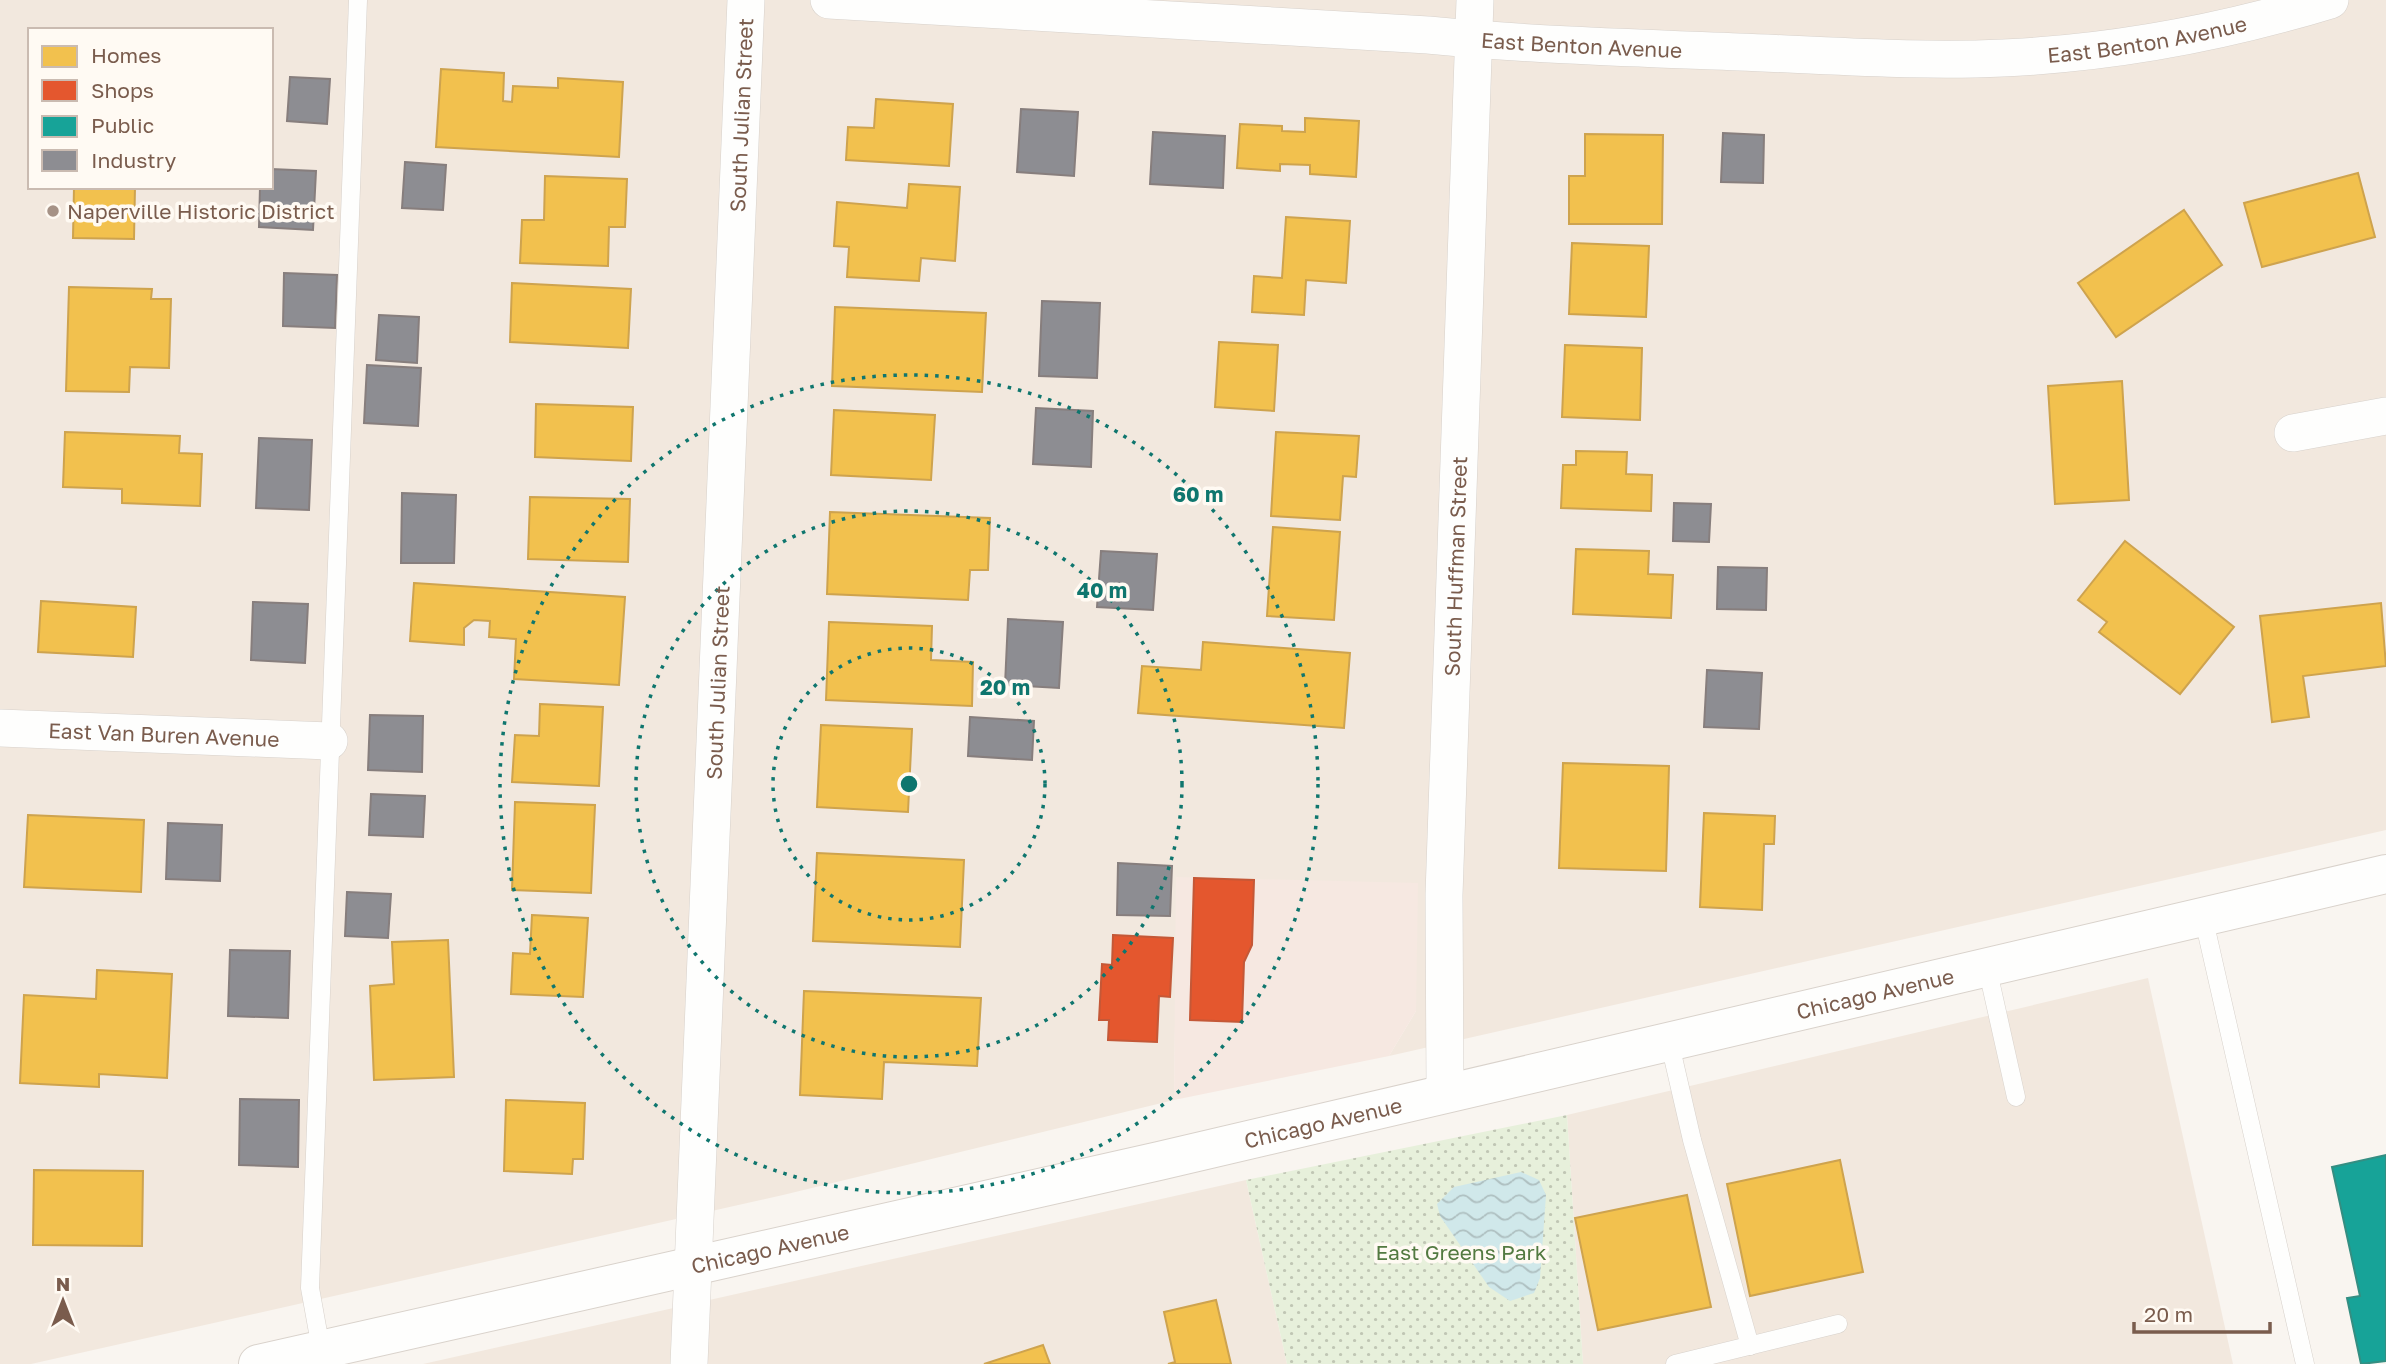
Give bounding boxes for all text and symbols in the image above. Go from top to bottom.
street label: East Benton Avenue [2046,10,2249,68]
street label: South Julian Street [724,17,758,213]
street label: East Benton Avenue [1480,27,1683,63]
legend [28,28,273,189]
text: Homes [91,42,161,68]
text: Shops [91,77,154,103]
text: Public [91,112,154,138]
text: Industry [91,147,176,173]
place label: Naperville Historic District [67,198,335,224]
marker: Naperville Historic District [45,203,61,219]
street label: South Huffman Street [1439,456,1472,677]
text: 60 m [1173,481,1223,507]
text: 40 m [1077,577,1127,603]
street label: South Julian Street [700,585,735,780]
text: 20 m [980,674,1030,700]
street label: East Van Buren Avenue [48,717,280,752]
centre of rings [897,772,921,796]
street label: Chicago Avenue [1794,962,1956,1025]
street label: Chicago Avenue [1242,1092,1404,1154]
street label: Chicago Avenue [689,1218,852,1279]
park label: East Greens Park [1375,1239,1547,1265]
north arrow [28,1266,98,1336]
text: N [56,1272,70,1295]
scale bar [2134,1290,2270,1334]
text: 20 m [2144,1301,2193,1327]

